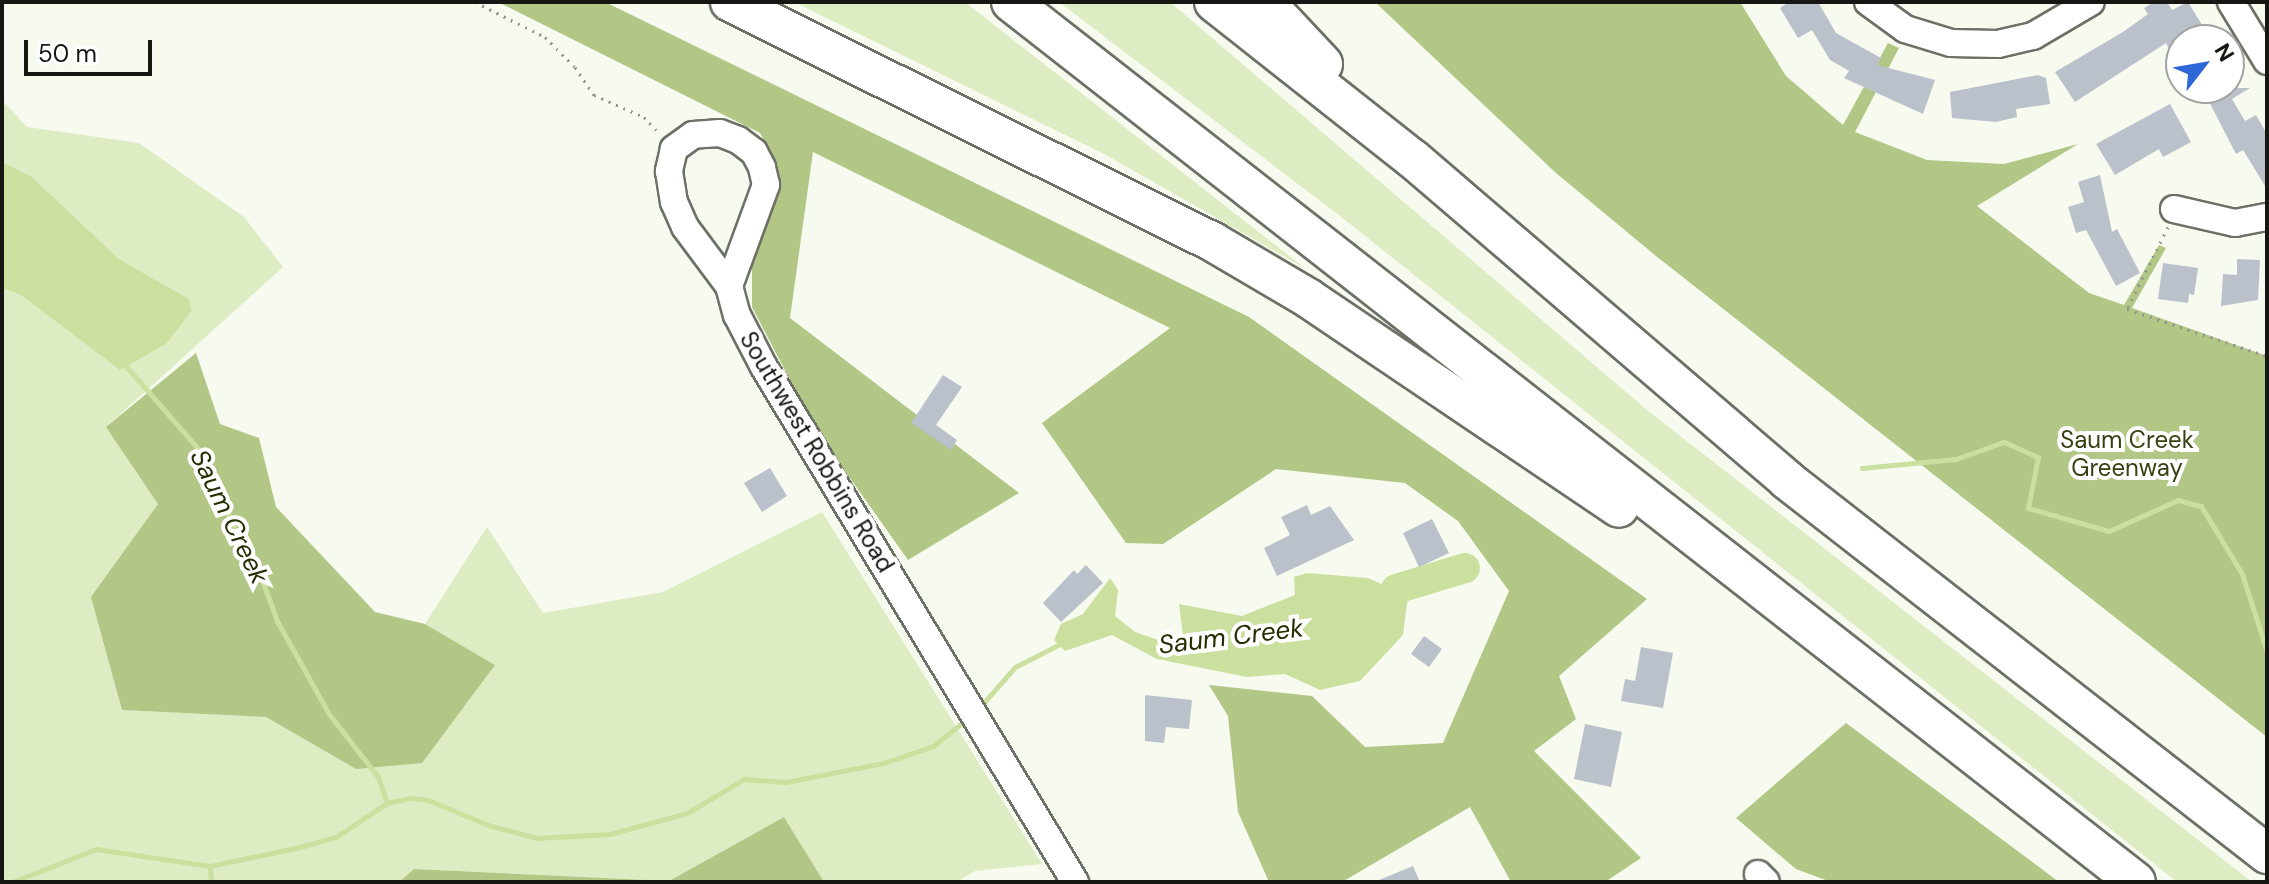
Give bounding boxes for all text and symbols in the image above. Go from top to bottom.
scale bar [28,24,156,74]
north arrow [2165,24,2245,104]
text: 50 m [38,38,97,69]
text: N [2208,38,2241,67]
street label: Southwest Robbins Road [734,326,900,578]
park label: Saum Creek Greenway [2060,426,2194,482]
water label: Saum Creek [183,445,275,589]
water label: Saum Creek [1157,613,1305,661]

